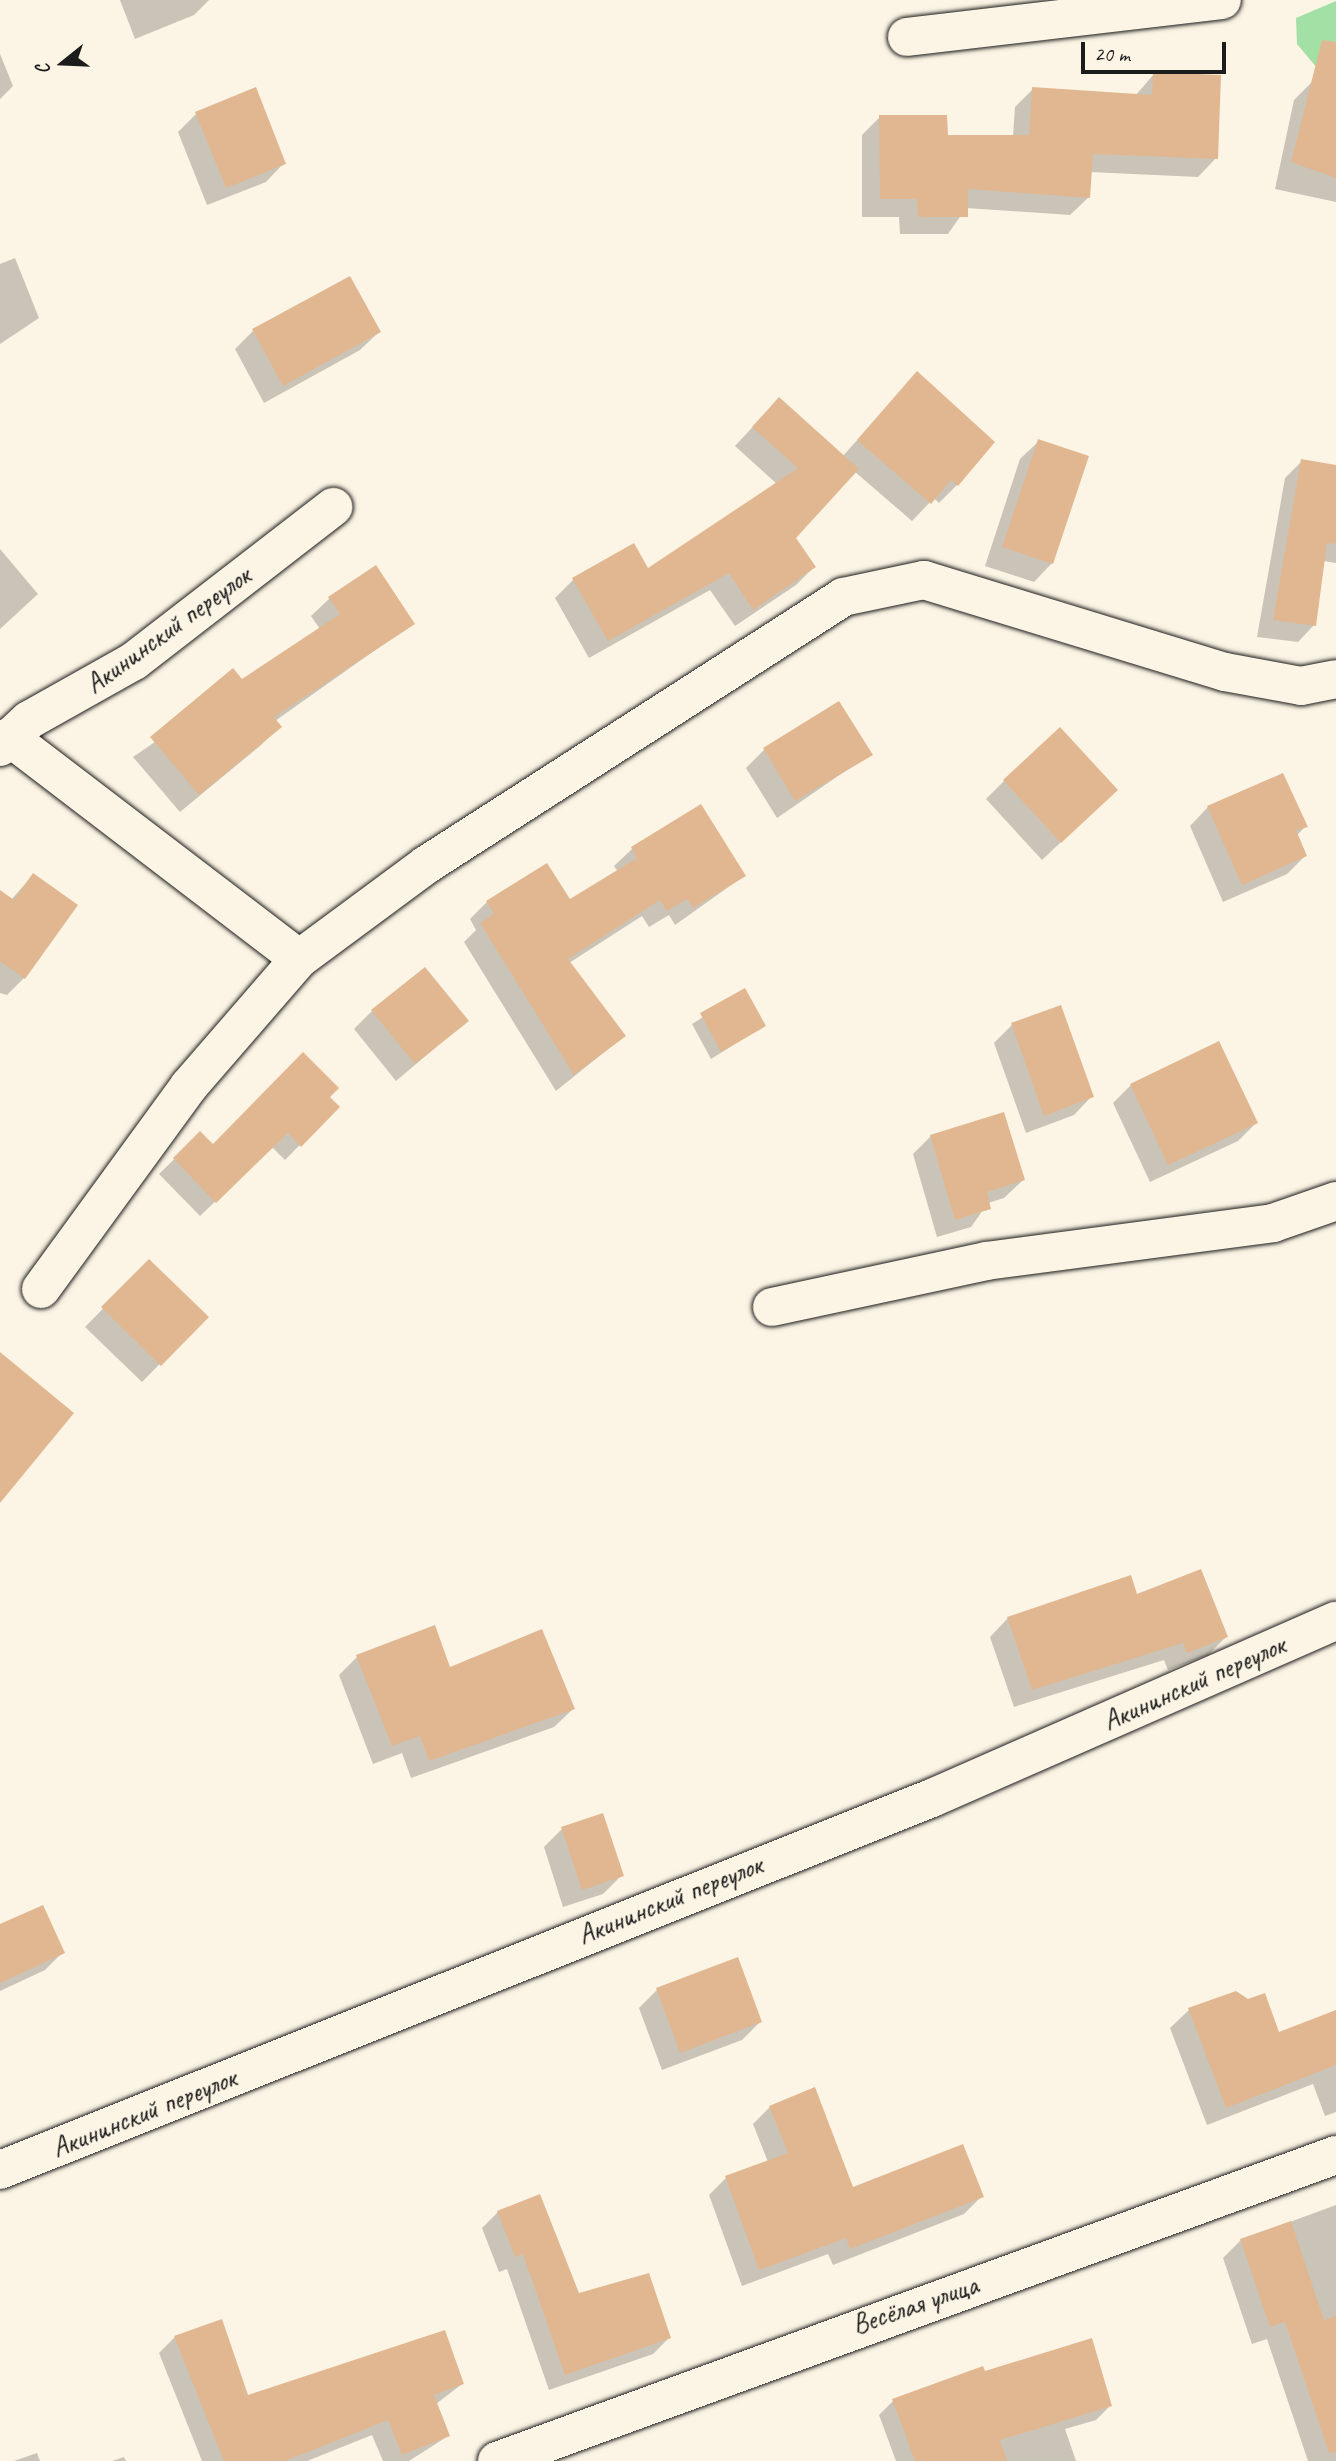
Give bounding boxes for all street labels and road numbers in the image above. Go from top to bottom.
street label: Акининский переулок [79,559,257,701]
street label: Акининский переулок [1098,1628,1290,1738]
street label: Акининский переулок [573,1848,767,1952]
street label: Акининский переулок [47,2061,241,2165]
street label: Весёлая улица [846,2267,984,2343]

